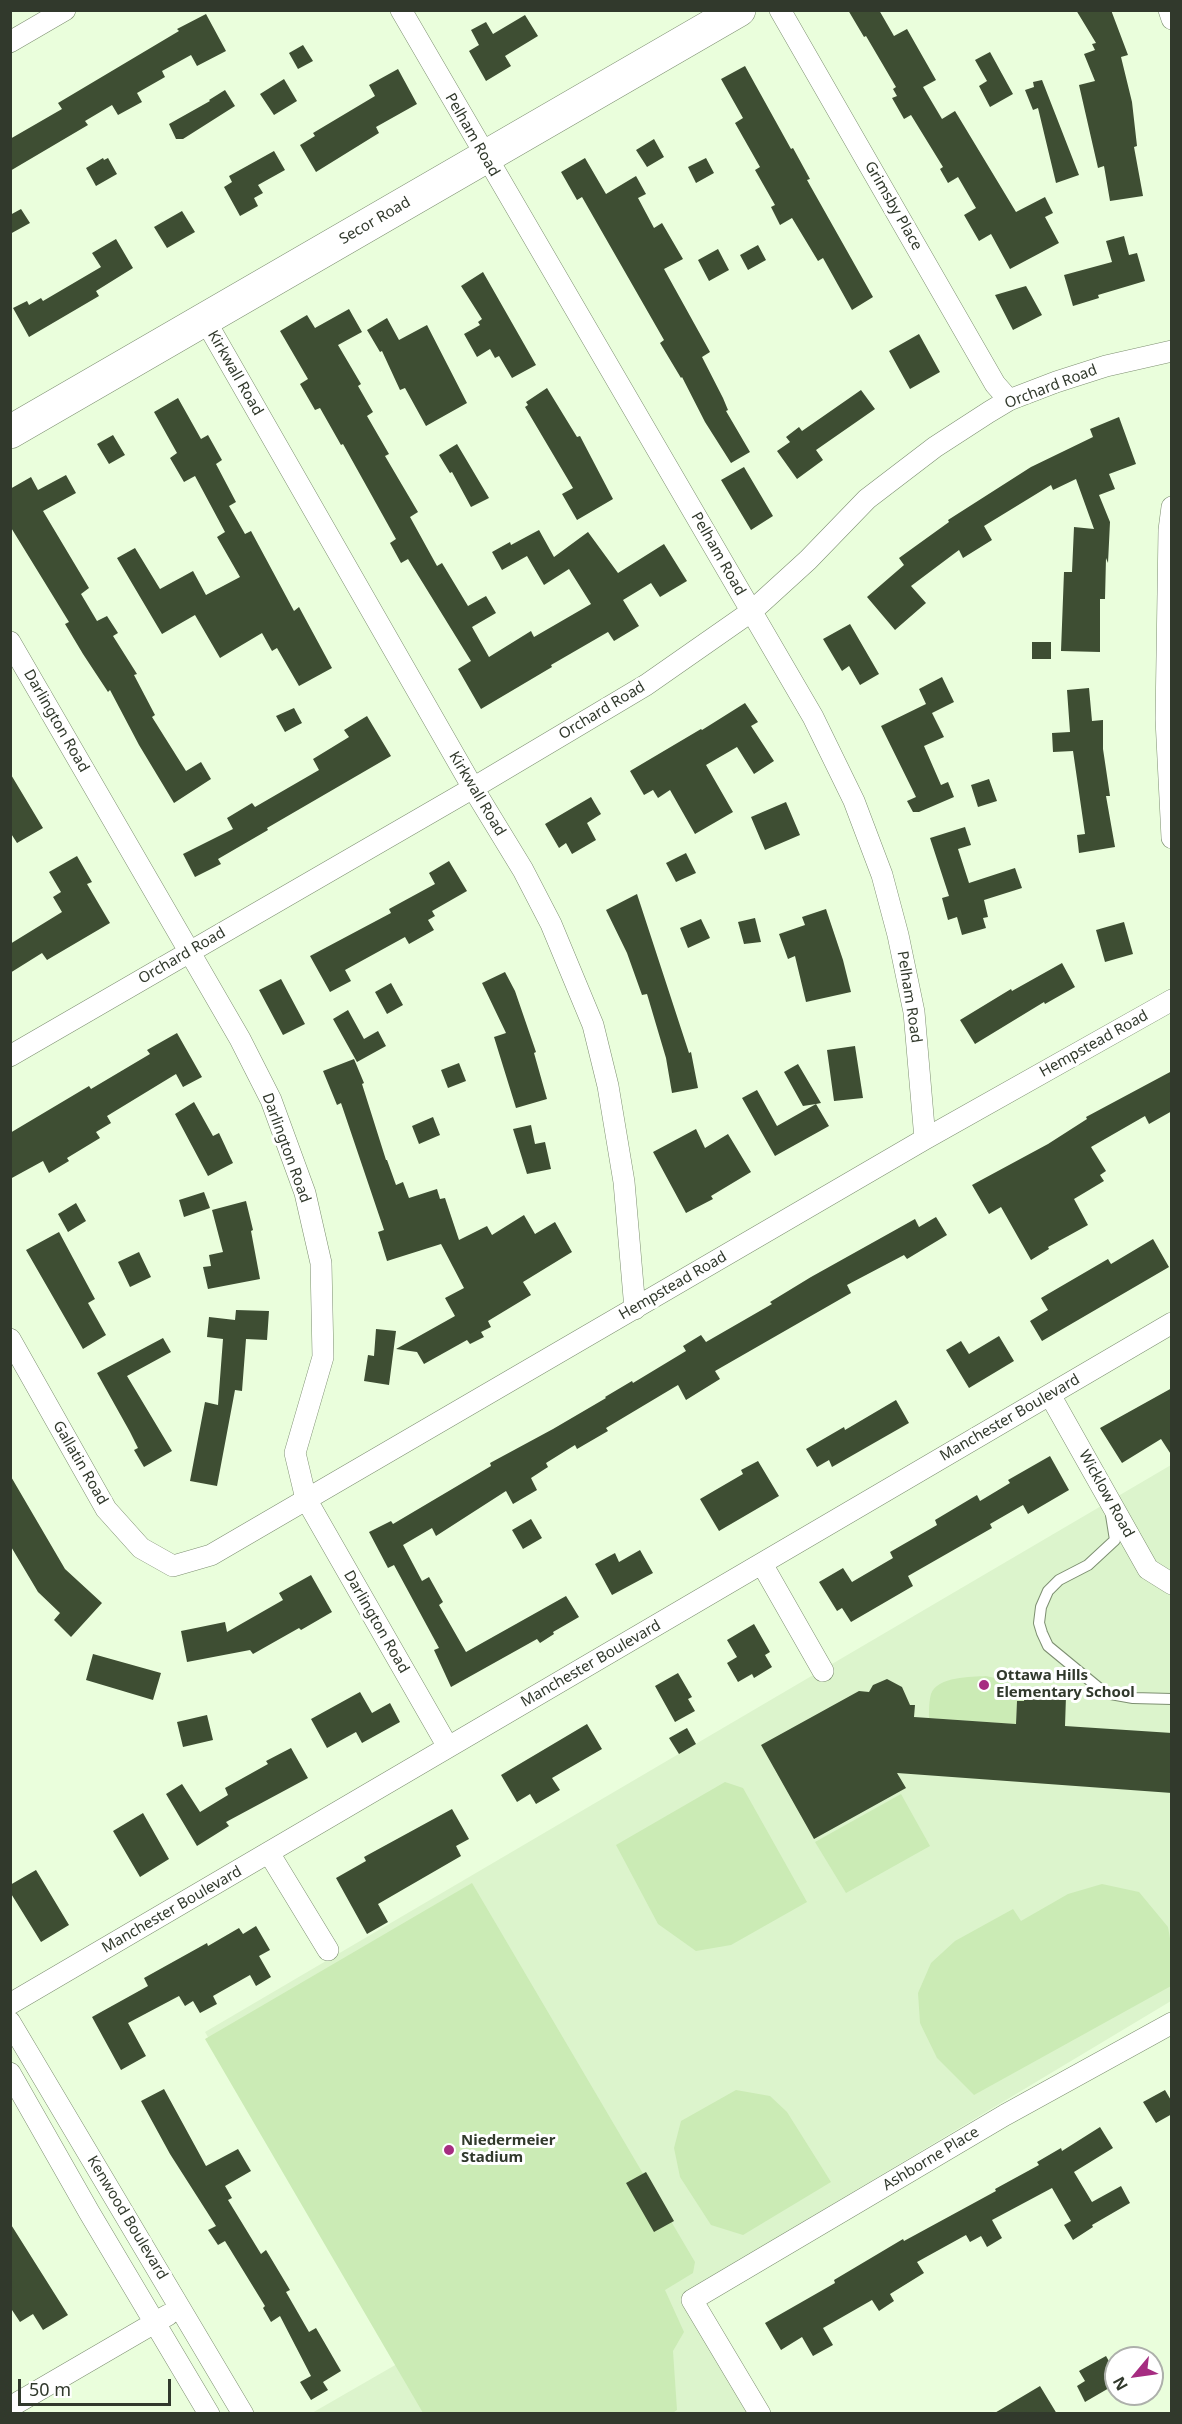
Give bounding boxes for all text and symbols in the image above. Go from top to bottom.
street label: Pelham Road [441,90,503,180]
street label: Grimsby Place [860,158,926,254]
street label: Secor Road [336,193,414,249]
street label: Kirkwall Road [203,327,267,419]
street label: Orchard Road [1002,361,1100,413]
street label: Pelham Road [687,509,749,599]
street label: Darlington Road [19,666,93,776]
street label: Orchard Road [556,678,648,744]
street label: Kirkwall Road [445,749,509,839]
street label: Orchard Road [135,924,229,988]
street label: Pelham Road [893,950,925,1044]
street label: Hempstead Road [1037,1007,1151,1081]
street label: Darlington Road [258,1091,314,1205]
street label: Hempstead Road [616,1248,730,1324]
street label: Manchester Boulevard [937,1371,1083,1465]
street label: Gallatin Road [49,1418,111,1508]
street label: Wicklow Road [1075,1447,1137,1541]
street label: Darlington Road [339,1567,413,1677]
street label: Manchester Boulevard [518,1617,664,1711]
place label: Ottawa Hills Elementary School [996,1667,1135,1702]
marker: Ottawa Hills Elementary School [977,1678,991,1692]
street label: Manchester Boulevard [99,1863,245,1957]
street label: Ashborne Place [880,2123,982,2195]
place label: Niedermeier Stadium [461,2132,555,2167]
marker: Niedermeier Stadium [442,2143,456,2157]
street label: Kenwood Boulevard [83,2153,171,2283]
north arrow [1104,2346,1164,2406]
scale bar [21,2367,174,2405]
text: N [1107,2373,1133,2395]
text: 50 m [29,2377,71,2401]

